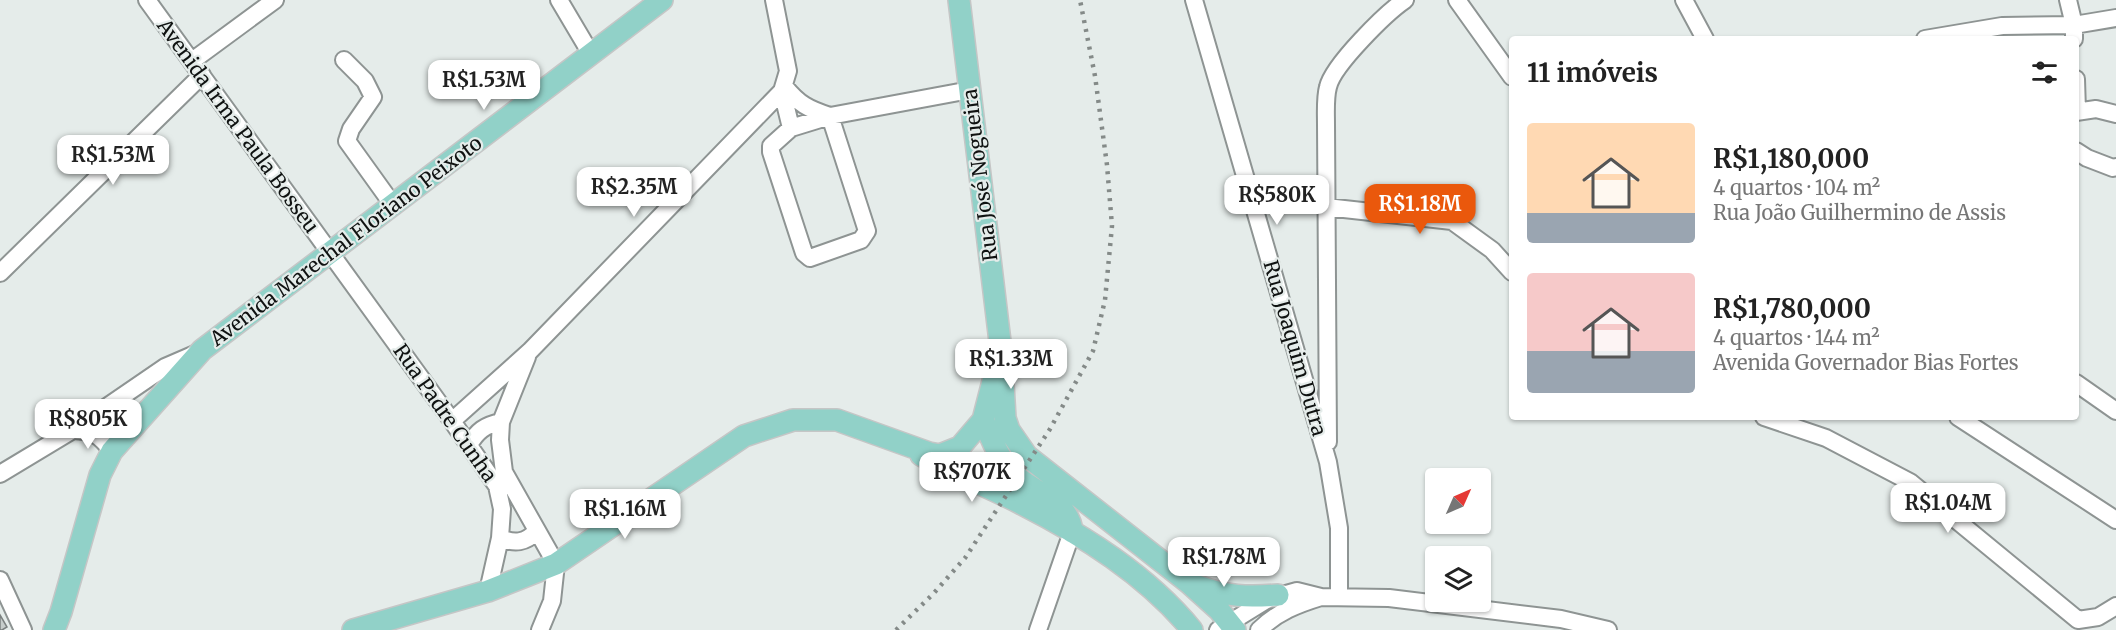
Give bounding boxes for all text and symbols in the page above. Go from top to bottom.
street label: Avenida Irma Paula Bosseu [152,13,325,238]
text: 11 imóveis [1527,56,1658,89]
icon: filters [2028,56,2061,89]
pin: R$1.53M [429,60,539,111]
text: R$1.53M [442,67,526,92]
street label: Rua José Nogueira [956,87,1002,263]
street label: Avenida Marechal Floriano Peixoto [204,130,487,352]
pin: R$1.53M [58,135,168,186]
text: R$1.53M [71,142,155,167]
text: R$1,180,000 [1713,142,1869,175]
icon: home [1575,147,1647,219]
pin: R$2.35M [579,167,689,218]
text: R$2.35M [591,174,677,199]
pin: R$580K [1228,175,1326,226]
text: 4 quartos · 104 m² [1713,175,1880,200]
text: R$580K [1238,182,1316,207]
pin: R$1.18M [1365,184,1475,235]
text: R$1.18M [1379,191,1461,216]
text: Rua João Guilhermino de Assis [1713,200,2006,225]
street label: Rua Joaquim Dutra [1258,257,1333,439]
text: R$1,780,000 [1713,292,1871,325]
icon: home [1575,297,1647,369]
text: 4 quartos · 144 m² [1713,325,1880,350]
street label: Rua Padre Cunha [388,339,503,487]
pin: R$1.33M [956,339,1066,390]
text: R$1.33M [969,346,1053,371]
text: Avenida Governador Bias Fortes [1713,350,2019,375]
pin: R$805K [39,399,137,450]
text: R$805K [49,406,127,431]
pin: R$707K [923,452,1021,503]
text: R$707K [933,459,1011,484]
north arrow [1425,468,1491,534]
map controls [1425,468,1491,612]
pin: R$1.04M [1893,483,2003,534]
pin: R$1.16M [570,489,680,540]
text: R$1.04M [1904,490,1992,515]
text: R$1.16M [584,496,666,521]
pin: R$1.78M [1169,537,1279,588]
text: R$1.78M [1182,544,1266,569]
button: layers [1425,546,1491,612]

